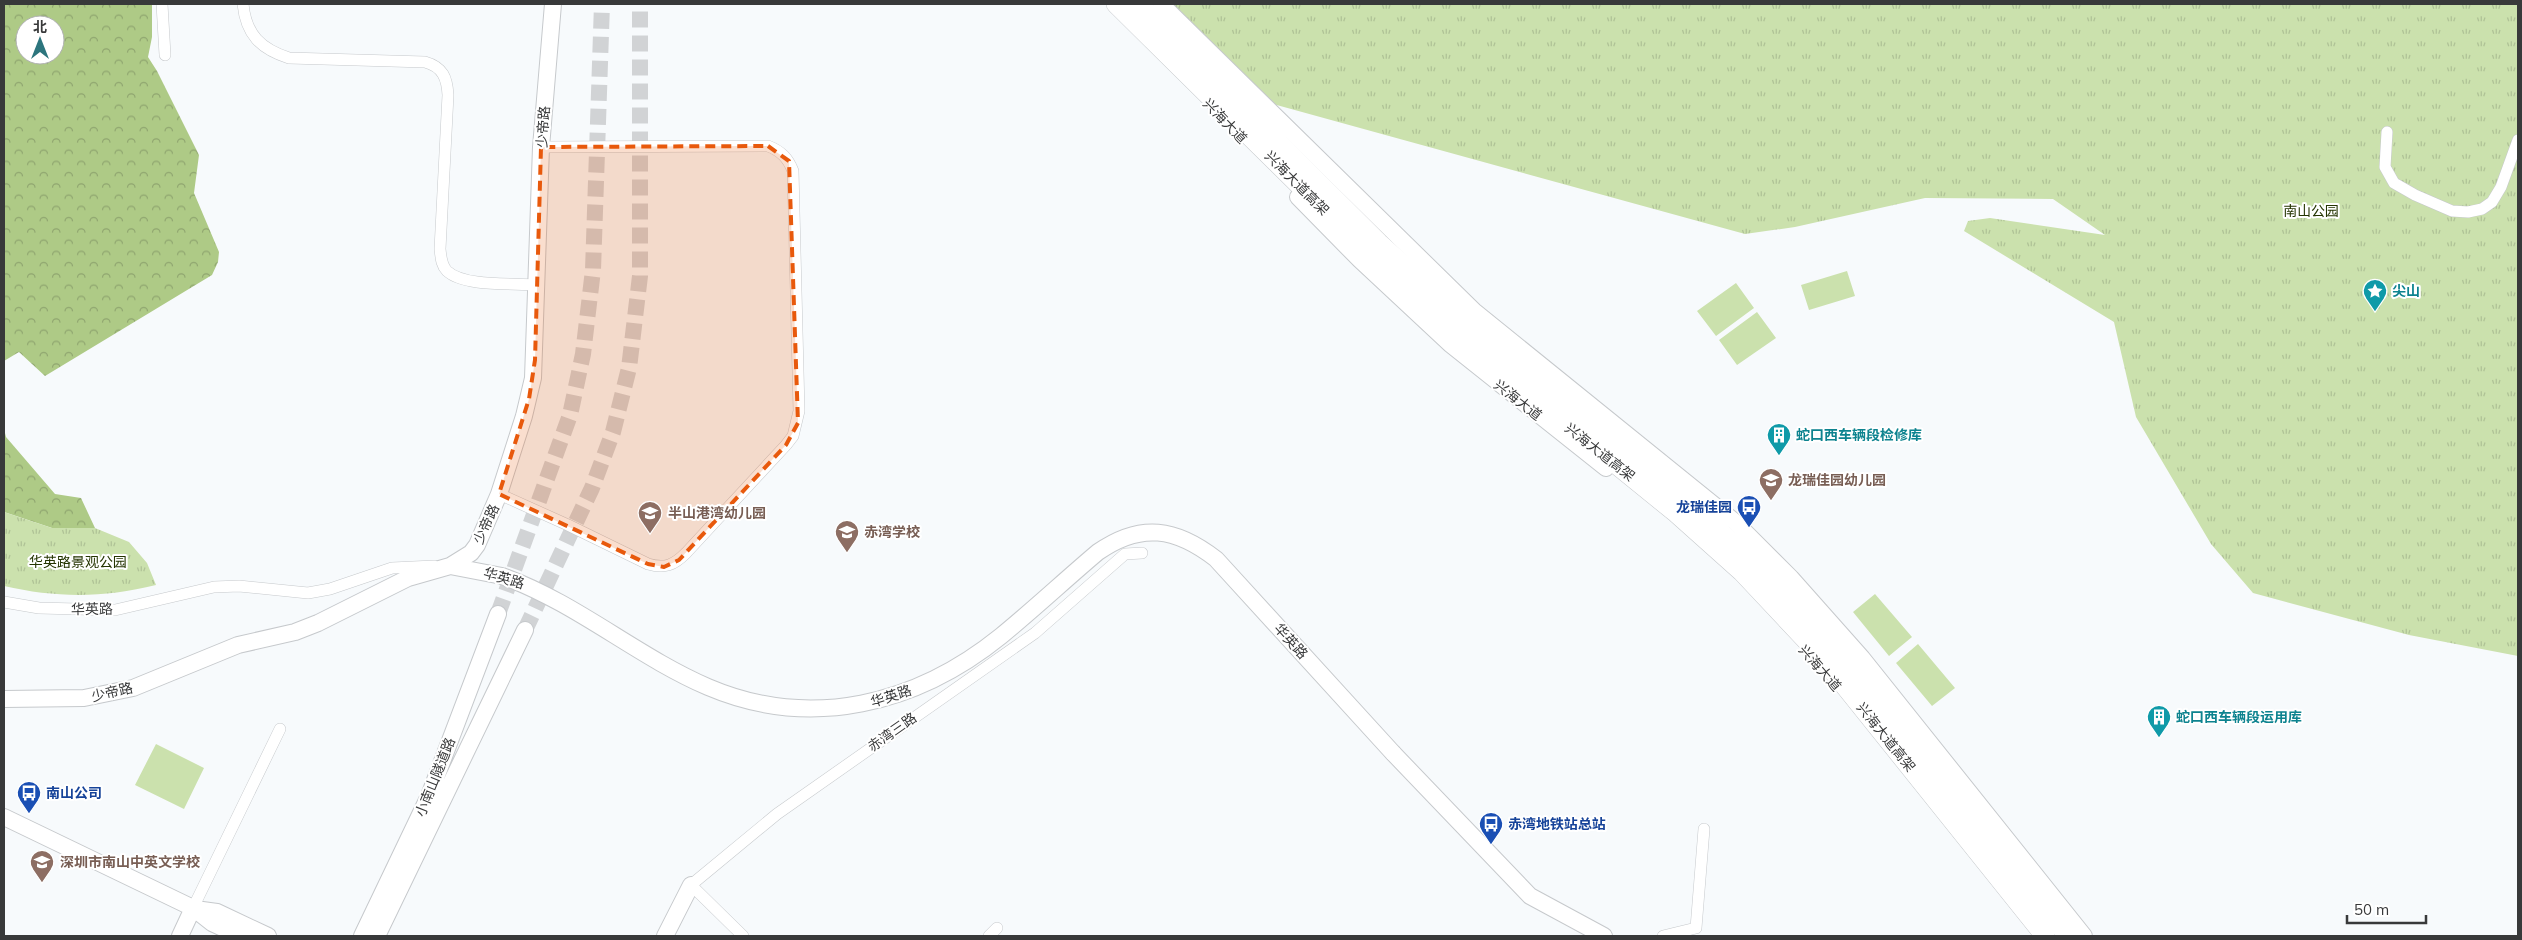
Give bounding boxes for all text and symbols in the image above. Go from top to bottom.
north arrow [15,15,65,65]
text: 北 [33,18,47,36]
street label: 兴海大道 [1199,95,1251,147]
street label: 少帝路 [533,105,553,149]
street label: 兴海大道高架 [1261,147,1333,219]
park label: 南山公园 [2283,202,2339,220]
place icon: 尖山 [2362,278,2388,312]
place label: 尖山 [2392,282,2420,300]
street label: 兴海大道 [1490,376,1546,424]
street label: 兴海大道高架 [1561,419,1639,485]
building icon: 蛇口西车辆段检修库 [1766,422,1792,456]
place label: 蛇口西车辆段检修库 [1796,426,1922,444]
school or university icon: 龙瑞佳园幼儿园 [1758,467,1784,501]
place label: 龙瑞佳园幼儿园 [1788,471,1886,489]
bus stop icon: 龙瑞佳园 [1736,494,1762,528]
place label: 龙瑞佳园 [1676,498,1732,516]
school or university icon: 半山港湾幼儿园 [637,500,663,534]
street label: 少帝路 [469,501,503,547]
place label: 半山港湾幼儿园 [668,504,766,522]
school or university icon: 赤湾学校 [834,519,860,553]
place label: 赤湾学校 [864,523,920,541]
park label: 华英路景观公园 [29,553,127,571]
street label: 华英路 [481,563,527,593]
street label: 华英路 [71,600,113,618]
street label: 华英路 [1270,619,1312,663]
street label: 兴海大道 [1795,641,1845,695]
street label: 少帝路 [90,679,134,705]
street label: 华英路 [868,681,914,711]
street label: 兴海大道高架 [1853,699,1919,775]
building icon: 蛇口西车辆段运用库 [2146,704,2172,738]
place label: 蛇口西车辆段运用库 [2176,708,2302,726]
street label: 赤湾三路 [864,709,920,755]
street label: 小南山隧道路 [411,735,459,819]
bus stop icon: 南山公司 [16,780,42,814]
place label: 南山公司 [46,784,102,802]
bus stop icon: 赤湾地铁站总站 [1478,811,1504,845]
place label: 赤湾地铁站总站 [1508,815,1606,833]
school or university icon: 深圳市南山中英文学校 [29,849,55,883]
place label: 深圳市南山中英文学校 [60,853,200,871]
scale bar [2347,892,2426,924]
text: 50 m [2354,900,2389,919]

